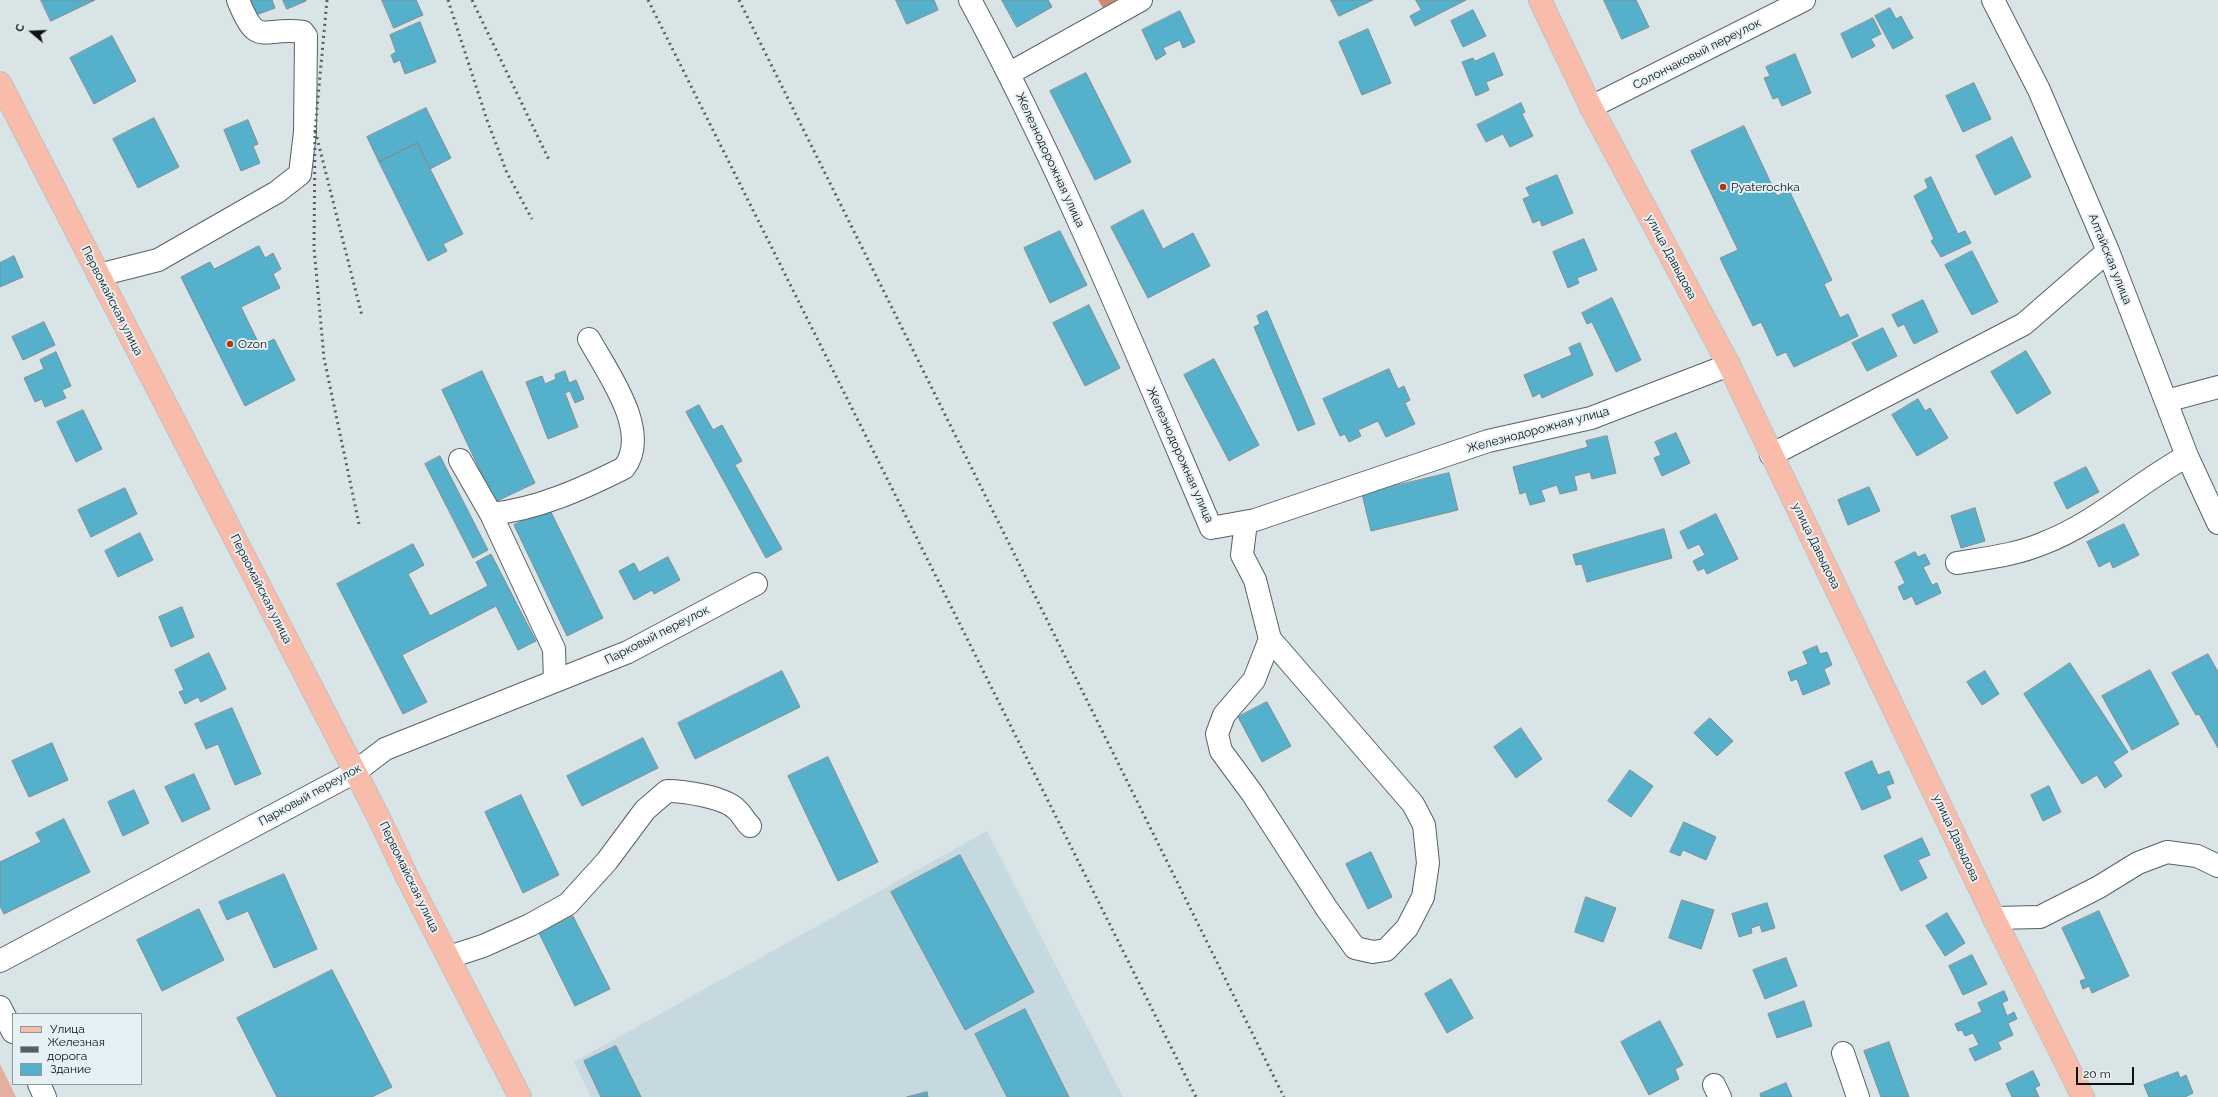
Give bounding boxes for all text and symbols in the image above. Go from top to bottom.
north arrow [12,12,52,52]
street label: Солончаковый переулок [1631,15,1763,93]
text: С [13,22,28,34]
street label: Железнодорожная улица [1012,90,1088,230]
place label: Pyaterochka [1731,180,1800,194]
marker: Pyaterochka [1718,182,1728,192]
street label: Алтайская улица [2085,211,2135,307]
street label: улица Давыдова [1643,212,1699,302]
street label: Первомайская улица [78,244,146,358]
place label: Ozon [238,337,267,351]
marker: Ozon [225,339,235,349]
street label: Железнодорожная улица [1144,385,1216,525]
street label: Железнодорожная улица [1465,404,1611,456]
street label: улица Давыдова [1789,501,1843,591]
street label: Первомайская улица [227,532,295,646]
street label: Парковый переулок [602,602,712,668]
street label: Парковый переулок [256,761,364,829]
street label: улица Давыдова [1930,792,1982,884]
street label: Первомайская улица [376,819,442,935]
legend [12,1013,142,1085]
text: Улица [50,1022,85,1036]
text: Железная дорога [47,1035,105,1063]
scale bar [2078,1059,2136,1085]
text: Здание [50,1062,91,1076]
text: 20 m [2083,1067,2111,1081]

